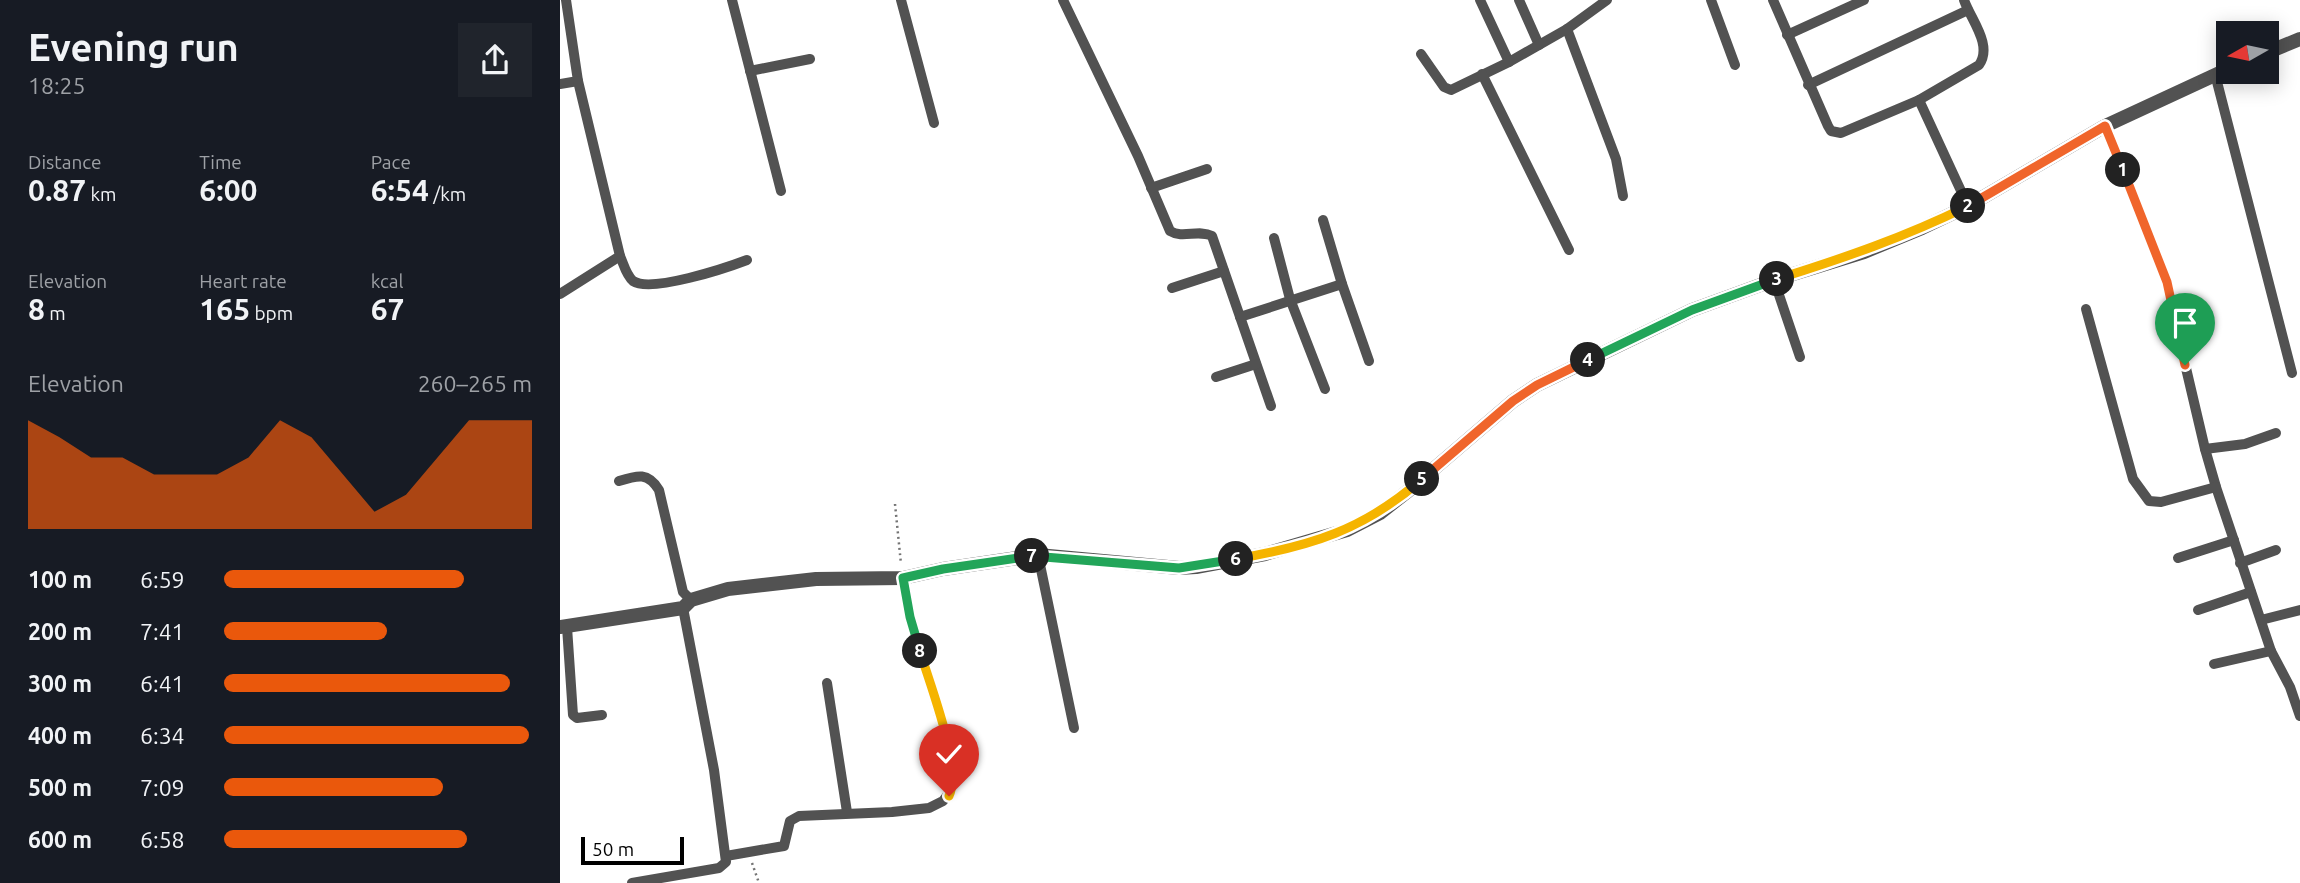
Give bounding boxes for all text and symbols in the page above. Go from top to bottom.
north arrow [2216,21,2278,84]
map controls [2216,21,2279,84]
button: share [458,23,532,97]
text: Evening run [28,26,239,68]
text: 18:25 [28,73,86,98]
text: Distance [28,151,102,173]
text: Time [199,151,242,173]
text: Pace [371,151,411,173]
pin: 1 [2106,152,2140,188]
text: 1 [2117,158,2128,180]
text: 0.87 [28,173,86,207]
text: 6:00 [199,173,257,207]
text: 6:54 [371,173,429,207]
text: km [86,183,116,205]
text: /km [429,183,466,205]
pin: 2 [1950,188,1986,224]
text: 2 [1962,194,1973,216]
pin: 3 [1760,262,1794,296]
text: 3 [1771,267,1782,289]
text: Elevation [28,270,107,292]
text: Heart rate [199,270,287,292]
text: kcal [371,270,403,292]
text: 8 [28,292,45,326]
text: 165 [199,292,250,326]
text: 67 [371,292,405,326]
pin [2155,293,2215,365]
text: m [45,302,66,324]
text: bpm [250,302,293,324]
icon: arrive [2166,304,2204,342]
pin: 4 [1570,342,1606,378]
text: 4 [1582,348,1593,370]
text: Elevation [28,371,124,396]
text: 260–265 m [418,371,532,396]
pin: 5 [1404,462,1440,496]
text: 5 [1416,467,1427,489]
pin: 7 [1014,538,1050,574]
pin: 6 [1218,542,1254,576]
text: 7 [1026,544,1037,566]
text: 6 [1230,547,1241,569]
text: 100 m [28,567,92,592]
text: 6:59 [140,567,185,592]
text: 200 m [28,619,92,644]
text: 7:41 [140,619,185,644]
pin: 8 [902,634,938,668]
text: 8 [914,639,925,661]
text: 300 m [28,671,92,696]
text: 6:41 [140,671,185,696]
text: 400 m [28,723,92,748]
text: 6:34 [140,723,185,748]
pin [919,724,979,796]
icon: check [930,735,968,773]
text: 500 m [28,775,92,800]
text: 7:09 [140,775,185,800]
text: 600 m [28,827,92,852]
text: 6:58 [140,827,185,852]
scale bar [581,834,684,866]
text: 50 m [592,838,634,860]

